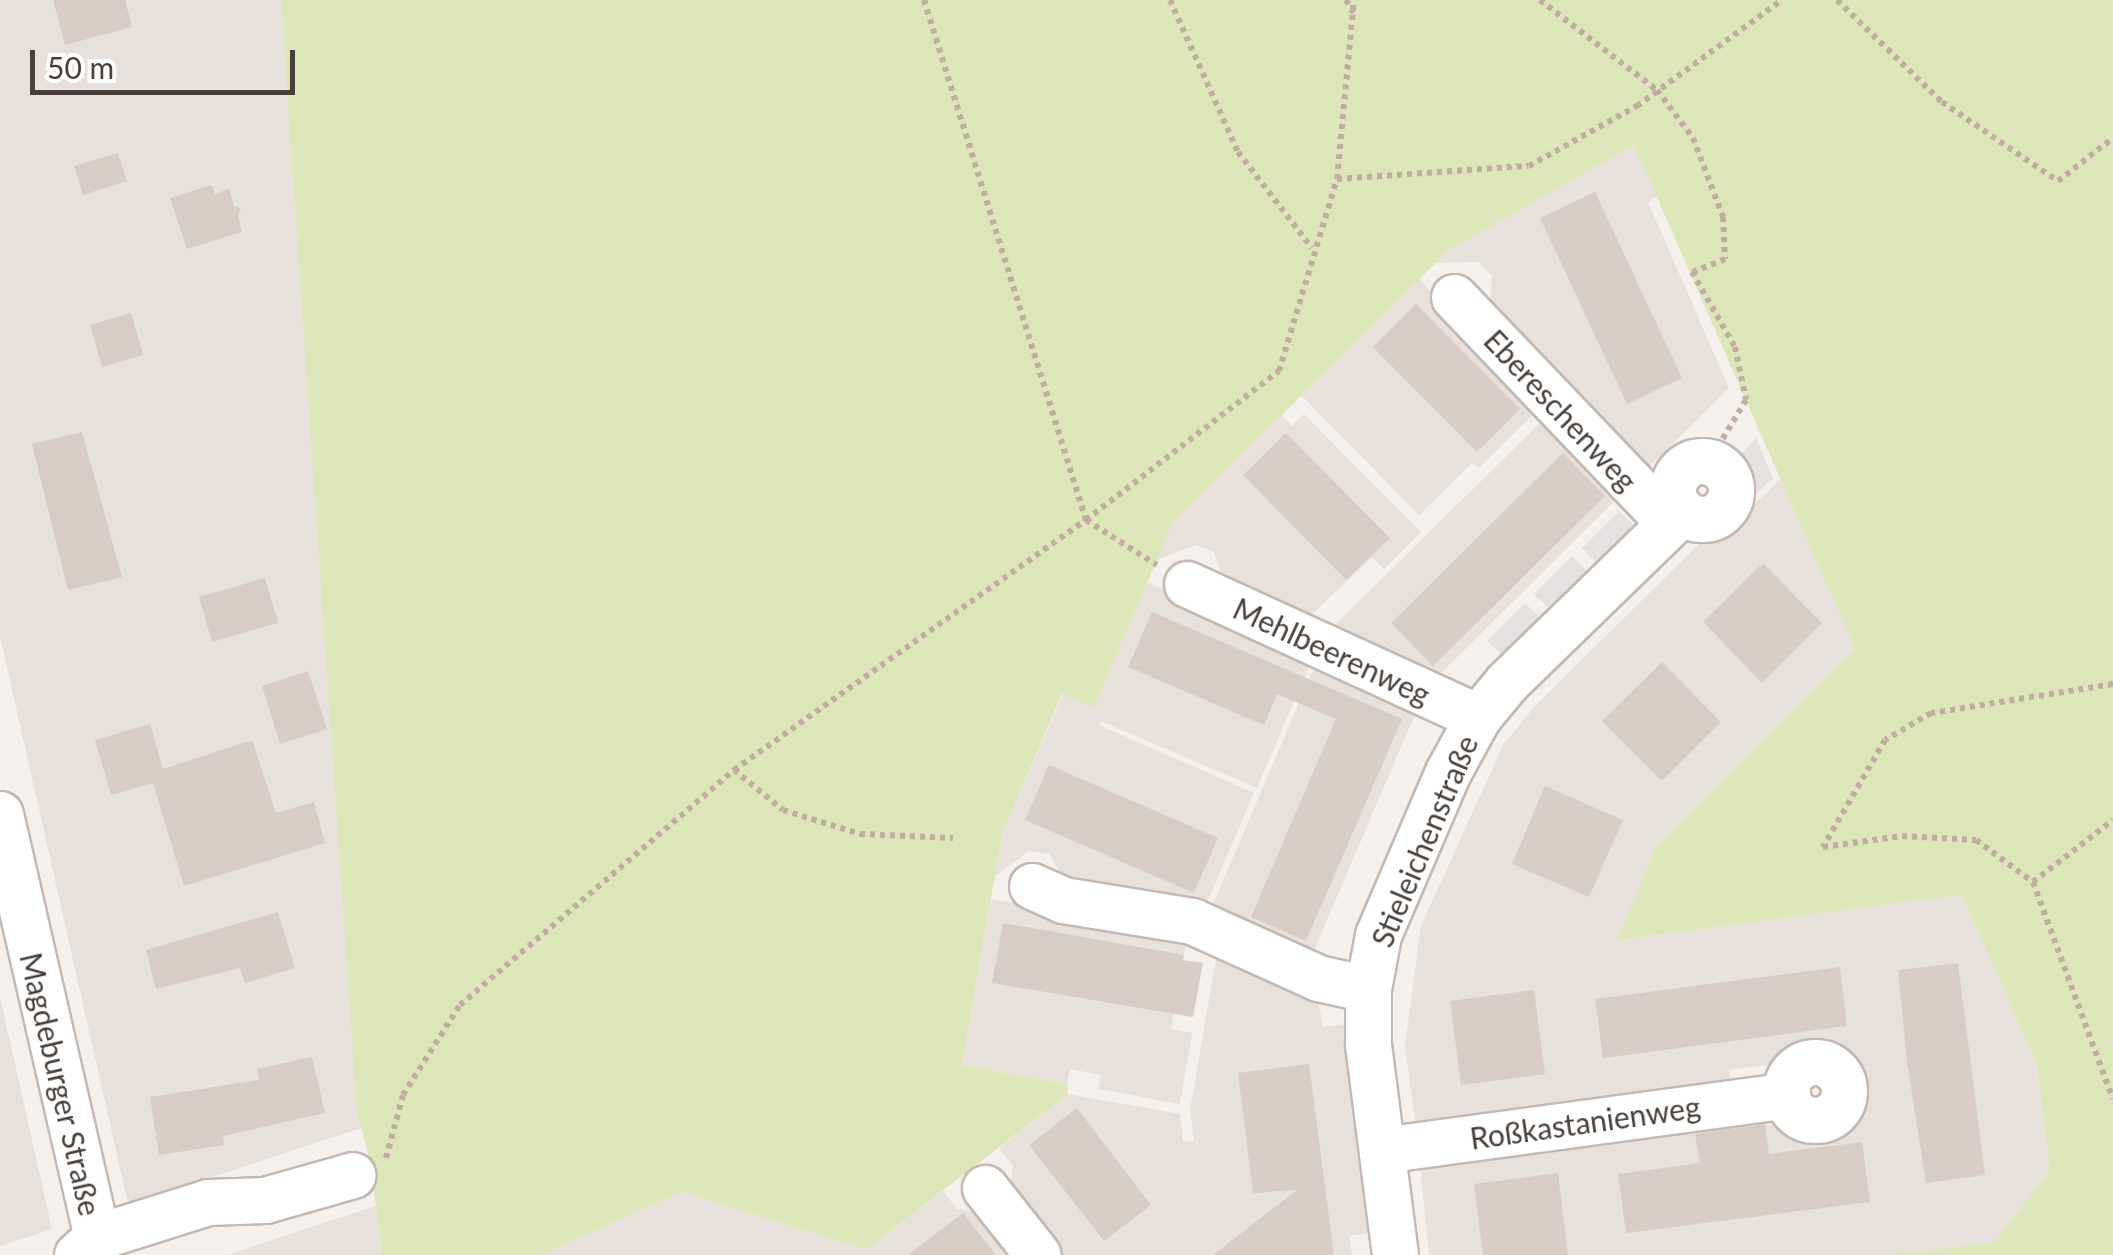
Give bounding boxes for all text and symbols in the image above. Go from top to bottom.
scale bar [35,30,300,92]
text: 50 m [47,49,114,85]
street label: Ebereschenweg [1477,322,1645,498]
street label: Mehlbeerenweg [1228,590,1436,712]
street label: Stieleichenstraße [1363,730,1485,952]
street label: Magdeburger Straße [13,949,109,1219]
street label: Roßkastanienweg [1467,1088,1703,1156]

